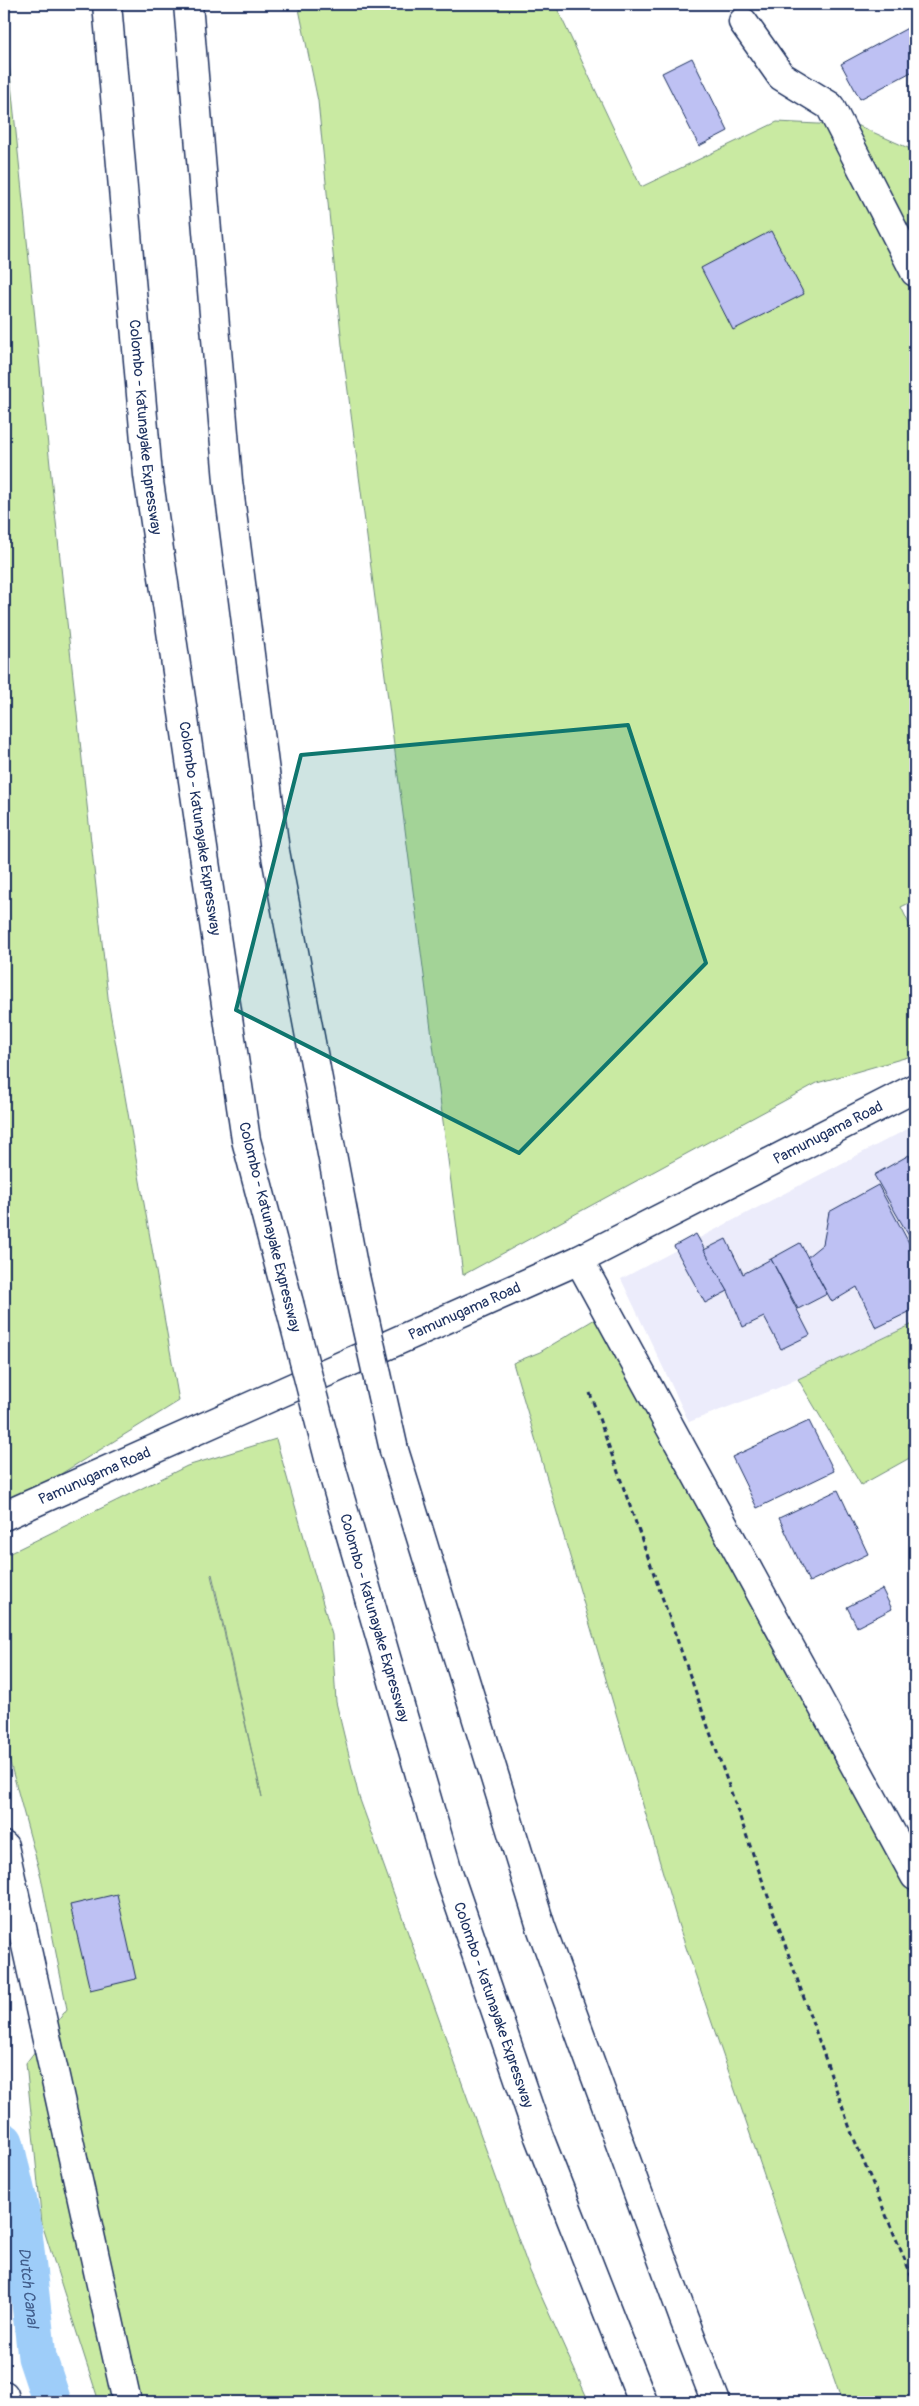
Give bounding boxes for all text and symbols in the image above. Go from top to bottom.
street label: Colombo - Katunayake Expressway [125,319,166,537]
street label: Colombo - Katunayake Expressway [174,720,225,937]
street label: Pamunugama Road [770,1097,886,1169]
street label: Colombo - Katunayake Expressway [234,1120,305,1335]
street label: Pamunugama Road [406,1278,524,1345]
street label: Pamunugama Road [36,1443,154,1509]
street label: Colombo - Katunayake Expressway [335,1512,413,1725]
street label: Colombo - Katunayake Expressway [449,1900,537,2111]
water label: Dutch Canal [14,2247,43,2331]

